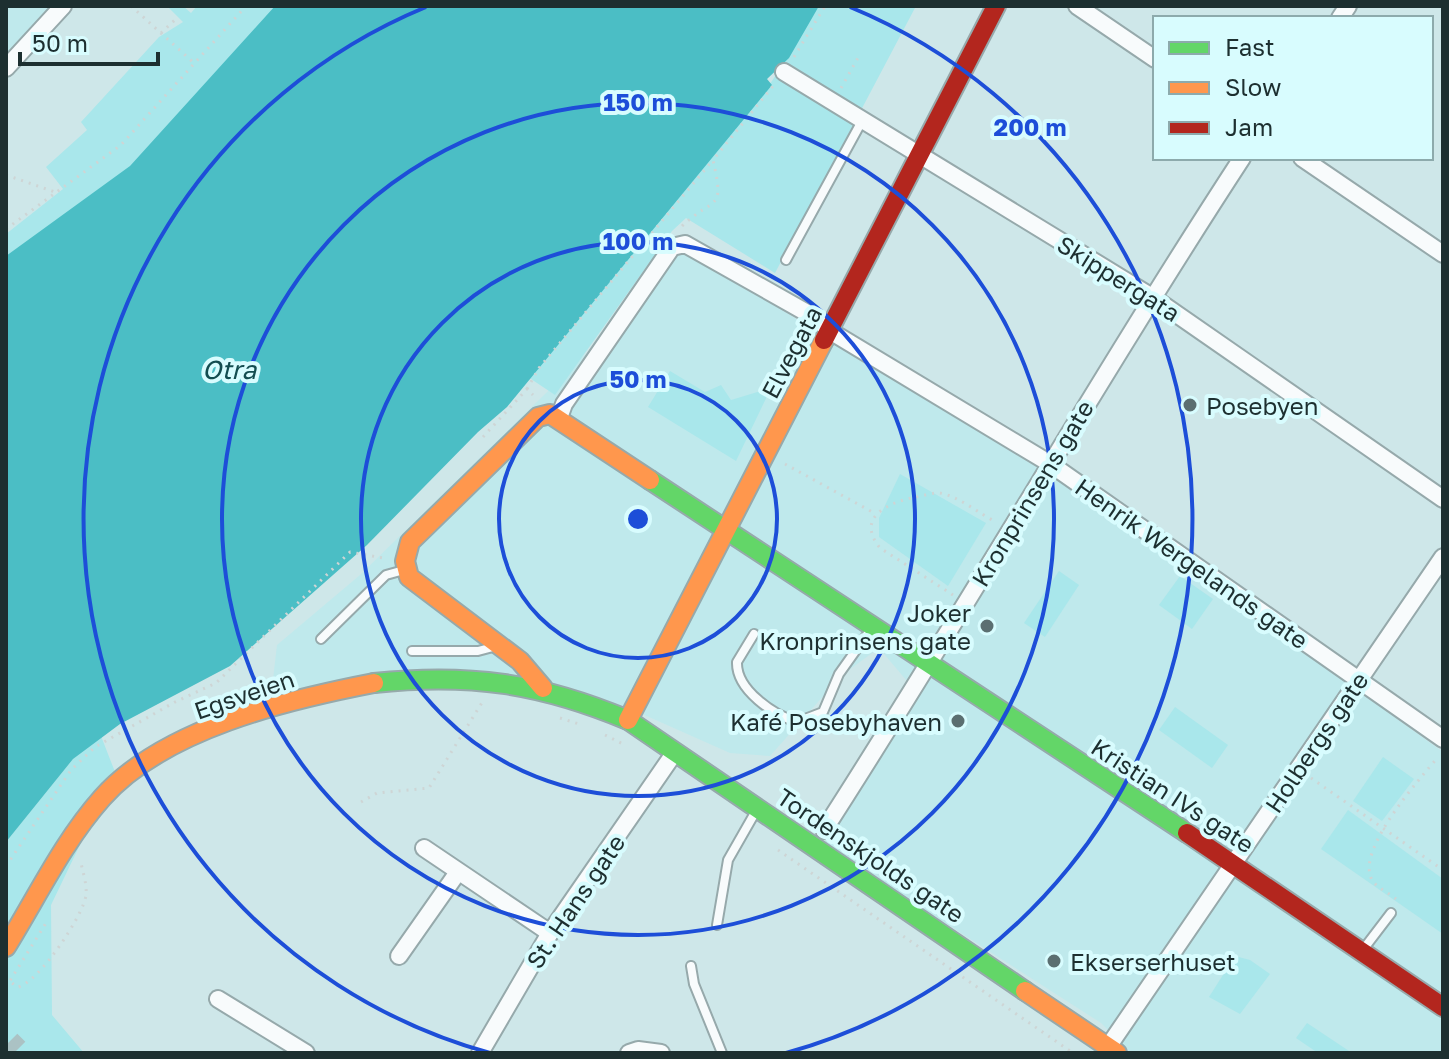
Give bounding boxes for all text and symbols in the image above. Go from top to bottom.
scale bar [20,16,158,66]
legend [1153,16,1433,160]
text: 50 m [32,28,88,57]
text: Fast [1225,32,1275,61]
text: Slow [1225,72,1281,101]
text: 150 m [603,87,673,116]
text: 200 m [994,112,1066,141]
text: Jam [1225,112,1273,141]
text: 100 m [603,226,673,255]
street label: Skippergata [1052,229,1186,327]
street label: Elvegata [755,301,827,403]
water label: Otra [202,354,257,385]
text: 50 m [609,364,667,393]
place label: Posebyen [1206,391,1318,420]
street label: Kronprinsens gate [965,395,1099,591]
marker: Posebyen [1181,396,1199,414]
street label: Henrik Wergelands gate [1070,472,1314,654]
centre of rings [624,505,652,533]
place label: Joker Kronprinsens gate [759,598,971,655]
marker: Joker Kronprinsens gate [978,617,996,635]
street label: Egsveien [190,663,298,725]
street label: Holbergs gate [1258,666,1374,818]
place label: Kafé Posebyhaven [730,707,942,736]
marker: Kafé Posebyhaven [949,712,967,730]
street label: Kristian IVs gate [1086,732,1260,858]
street label: Tordenskjolds gate [772,782,970,928]
street label: St. Hans gate [520,829,630,973]
place label: Ekserserhuset [1070,947,1236,976]
marker: Ekserserhuset [1045,952,1063,970]

